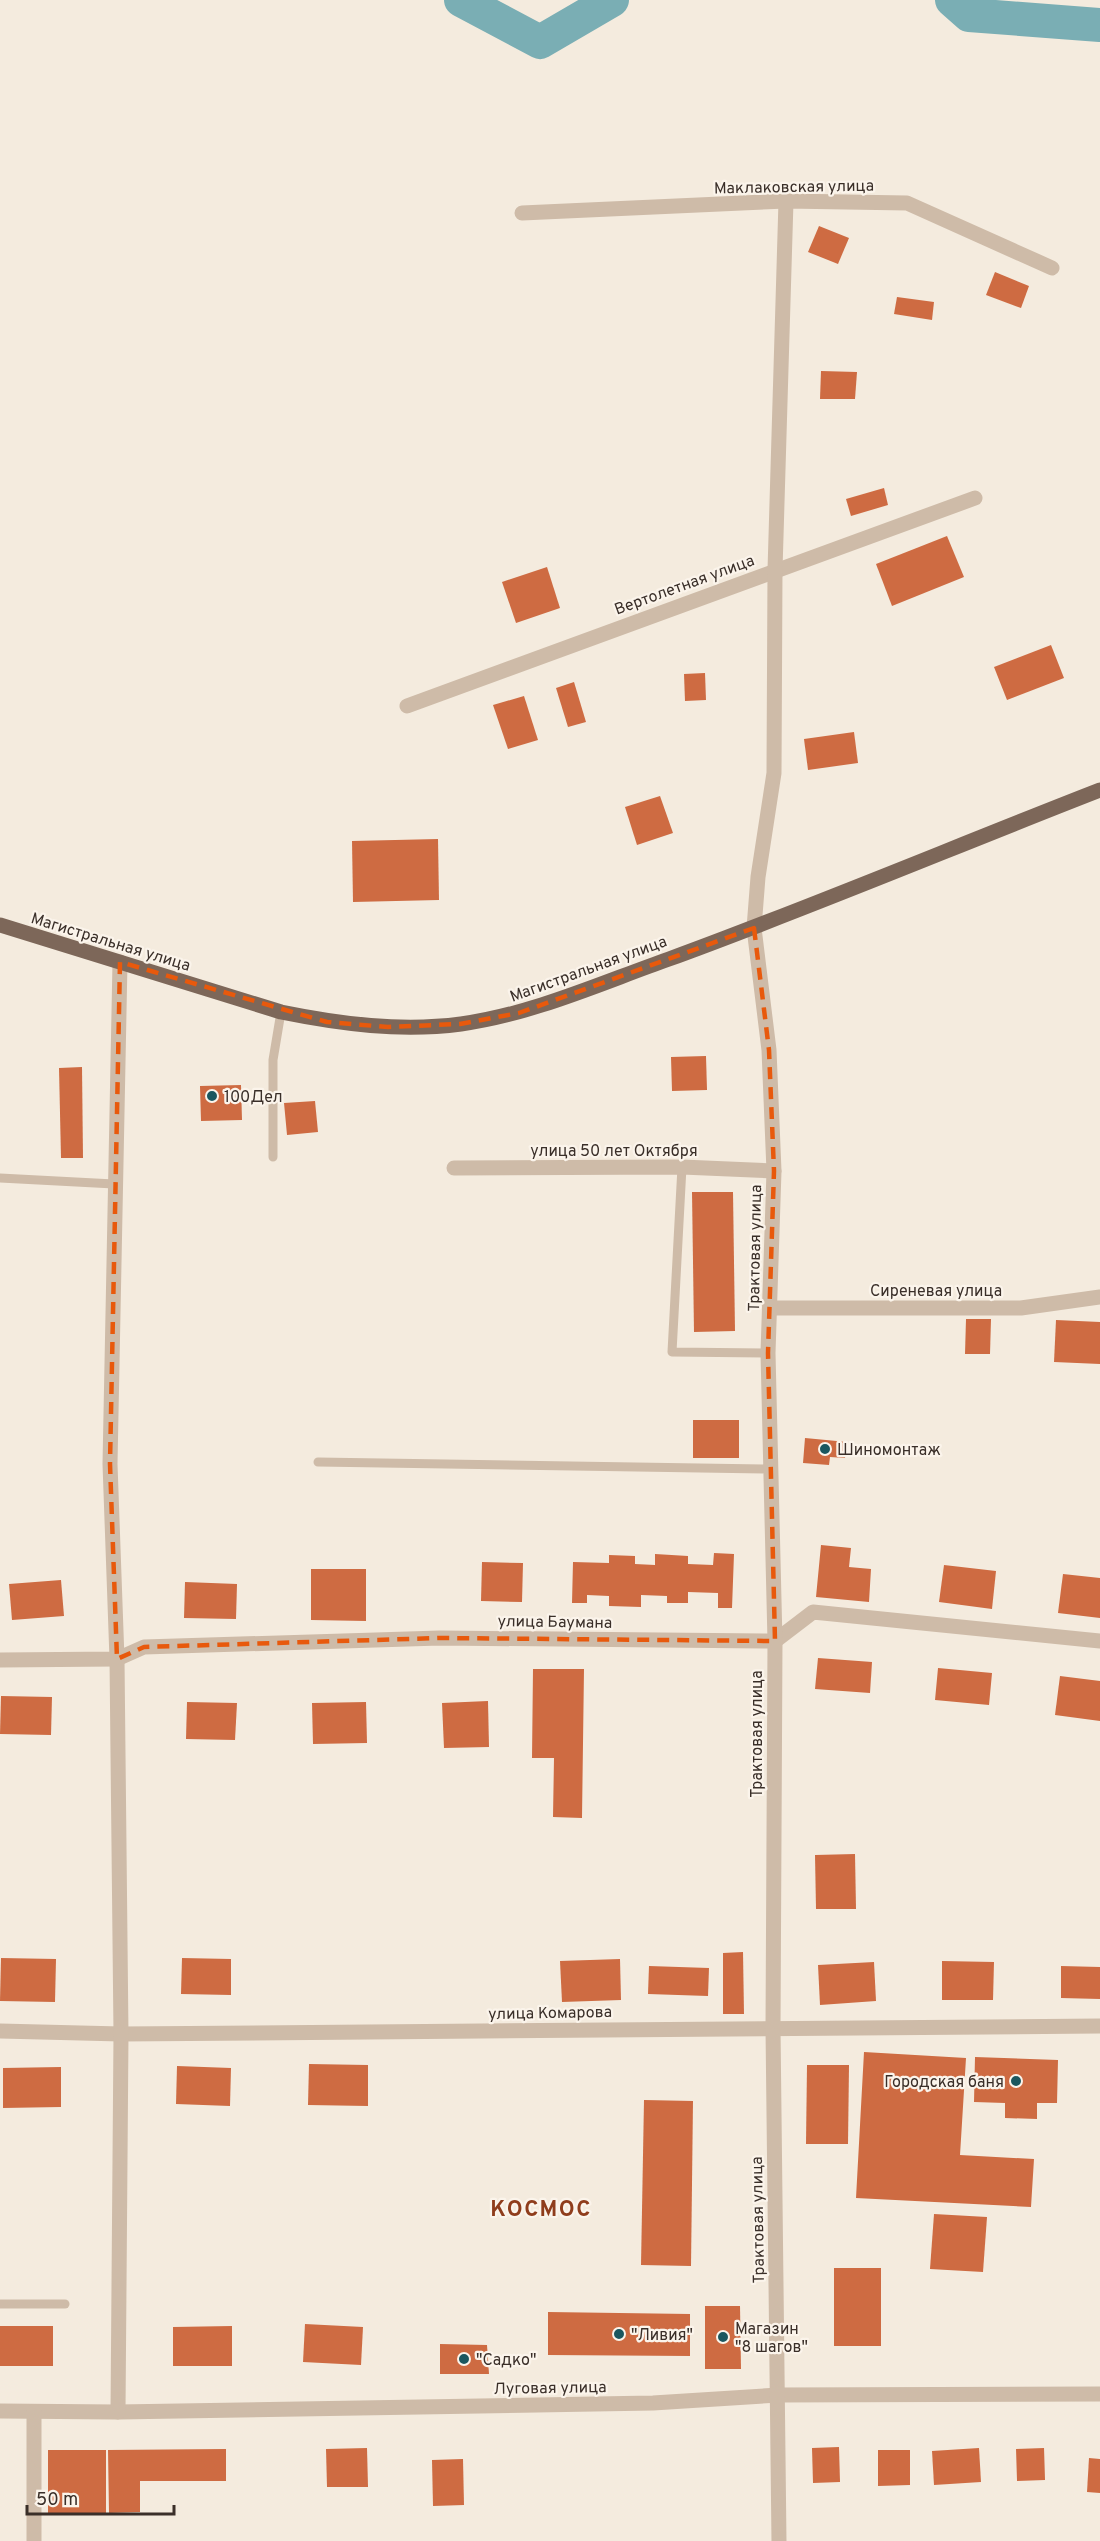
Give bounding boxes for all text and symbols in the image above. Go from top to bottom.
street label: Маклаковская улица [714,177,874,199]
street label: Вертолетная улица [612,551,757,620]
street label: Магистральная улица [28,909,193,977]
street label: Магистральная улица [507,932,670,1008]
place label: 100Дел [224,1088,283,1108]
marker: 100Дел [205,1089,219,1103]
street label: улица 50 лет Октября [530,1142,698,1162]
street label: Трактовая улица [745,1184,767,1312]
street label: Сиреневая улица [870,1282,1002,1302]
place label: Шиномонтаж [837,1441,941,1461]
marker: Шиномонтаж [818,1442,832,1456]
street label: улица Баумана [497,1612,613,1634]
street label: Трактовая улица [748,1670,768,1798]
street label: улица Комарова [488,2003,612,2025]
place label: Городская баня [884,2073,1004,2093]
marker: Городская баня [1009,2074,1023,2088]
street label: Трактовая улица [748,2156,770,2284]
district label: КОСМОС [490,2197,592,2224]
place label: Магазин "8 шагов" [735,2320,808,2358]
place label: "Ливия" [631,2326,693,2346]
marker: "Ливия" [612,2327,626,2341]
marker: Магазин "8 шагов" [716,2330,730,2344]
place label: "Садко" [476,2351,536,2371]
marker: "Садко" [457,2352,471,2366]
street label: Луговая улица [493,2378,607,2400]
scale bar [27,2478,174,2516]
text: 50 m [36,2489,78,2512]

